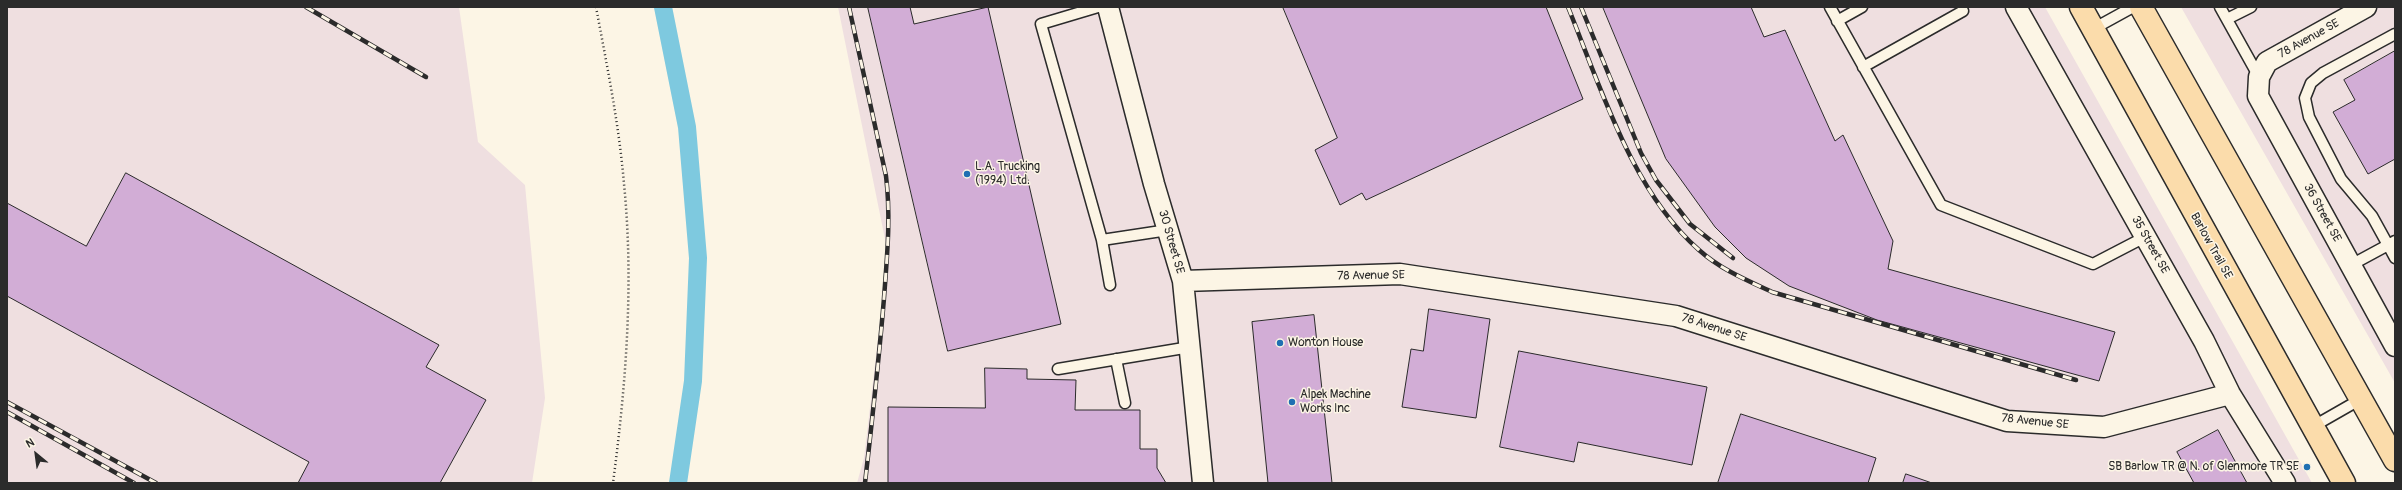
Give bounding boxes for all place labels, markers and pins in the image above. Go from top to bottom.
place label: L.A. Trucking (1994) Ltd. [975,160,1040,188]
marker: L.A. Trucking (1994) Ltd. [962,169,972,179]
place label: Wonton House [1288,336,1363,350]
marker: Wonton House [1275,338,1285,348]
place label: Alpek Machine Works Inc [1300,388,1371,416]
marker: Alpek Machine Works Inc [1287,397,1297,407]
place label: SB Barlow TR @ N. of Glenmore TR SE [2108,460,2299,474]
marker: SB Barlow TR @ N. of Glenmore TR SE [2302,462,2312,472]

